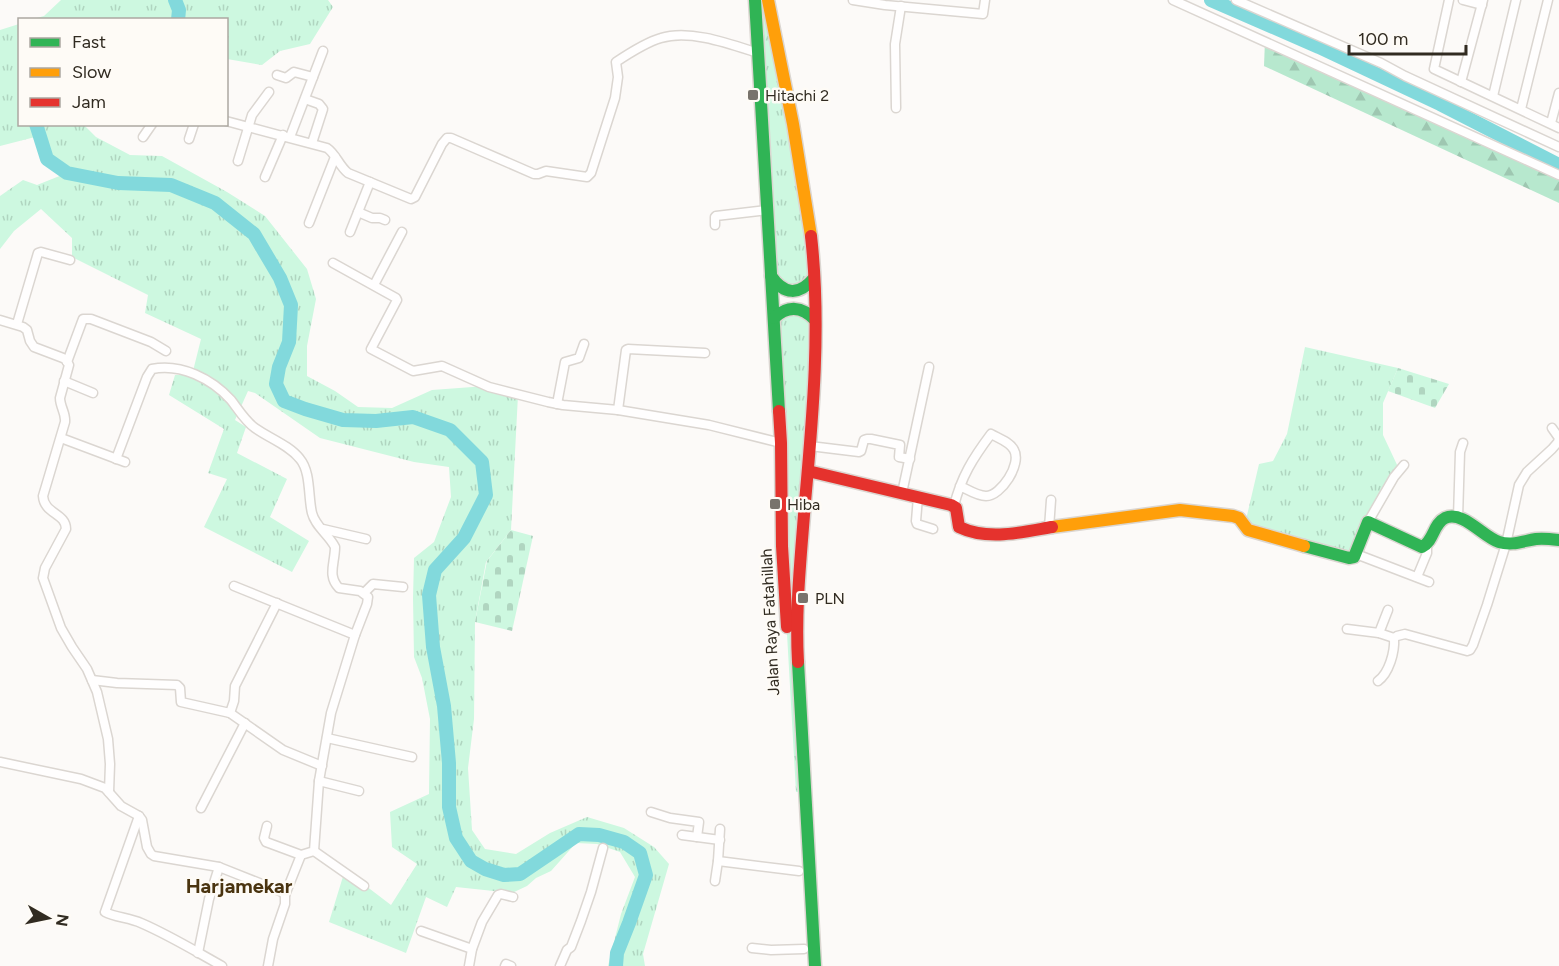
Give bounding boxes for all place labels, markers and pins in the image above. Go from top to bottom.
place label: Hitachi 2 [765,86,829,105]
marker: Hitachi 2 [746,88,760,102]
place label: Hiba [787,495,820,514]
marker: Hiba [768,497,782,511]
place label: PLN [815,589,845,608]
marker: PLN [796,591,810,605]

